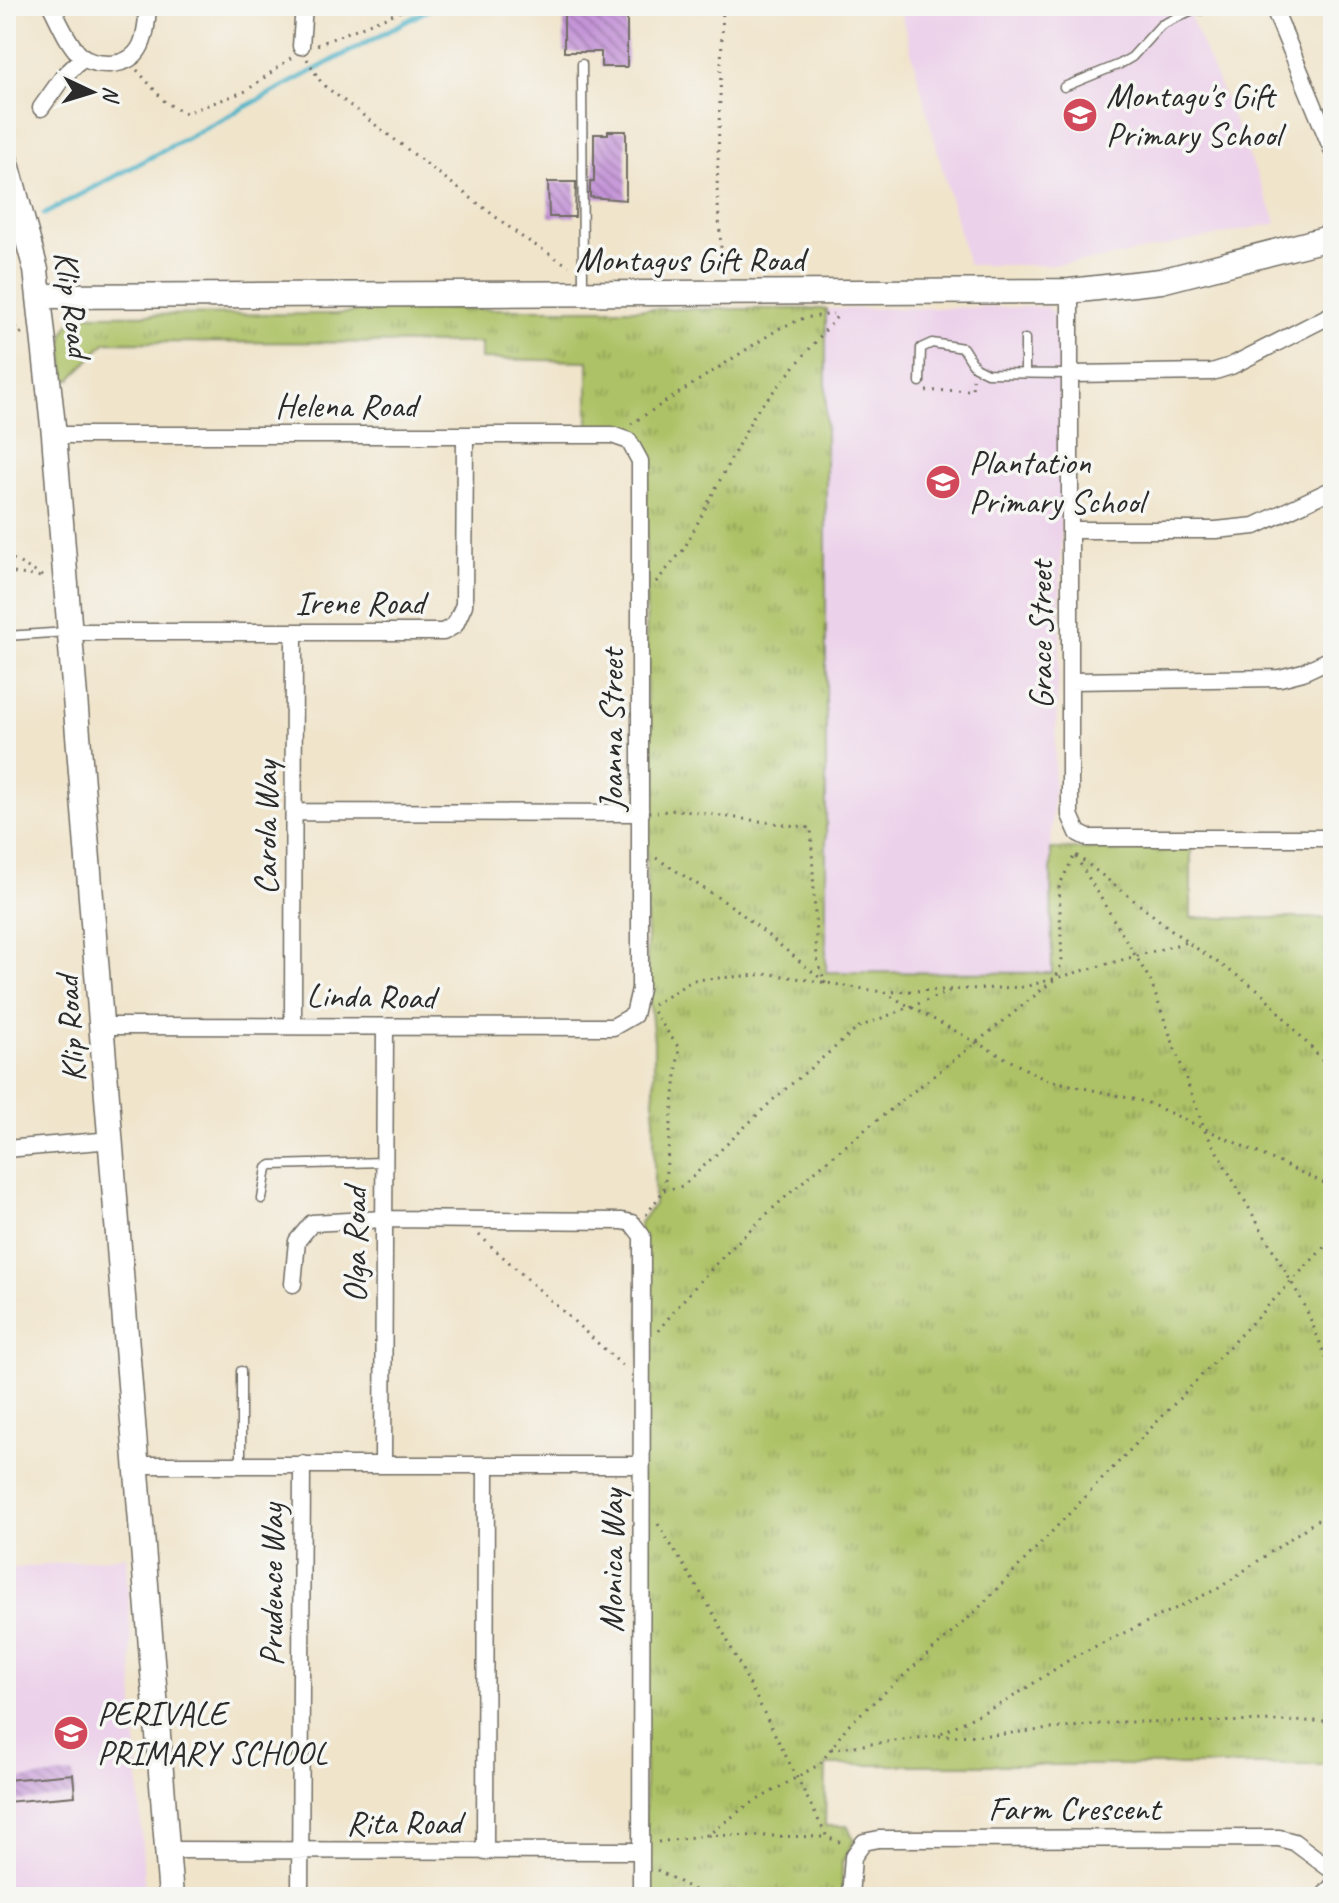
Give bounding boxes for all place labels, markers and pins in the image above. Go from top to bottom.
place label: Montagu's Gift Primary School [1106,74,1287,156]
school or university icon: Montagu's Gift Primary School [1061,96,1099,134]
place label: Plantation Primary School [969,441,1150,523]
school or university icon: Plantation Primary School [924,463,962,501]
place label: PERIVALE PRIMARY SCHOOL [97,1692,328,1774]
school or university icon: PERIVALE PRIMARY SCHOOL [52,1714,90,1752]

